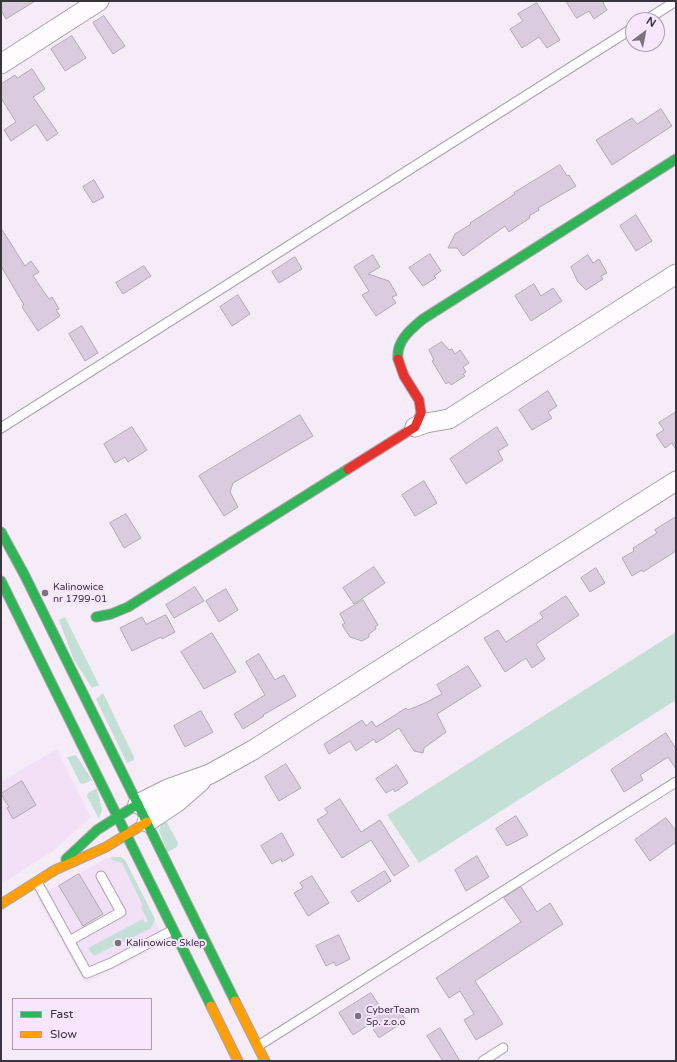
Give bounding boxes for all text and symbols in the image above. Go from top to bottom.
north arrow [625,12,665,52]
text: N [644,14,658,30]
place label: Kalinowice nr 1799-01 [53,581,107,604]
marker: Kalinowice nr 1799-01 [40,588,50,598]
place label: Kalinowice Sklep [126,937,205,949]
marker: Kalinowice Sklep [113,938,123,948]
legend [12,998,152,1050]
place label: CyberTeam Sp. z.o.o [366,1004,420,1028]
text: Fast [50,1007,73,1021]
marker: CyberTeam Sp. z.o.o [353,1011,363,1021]
text: Slow [50,1027,77,1041]

